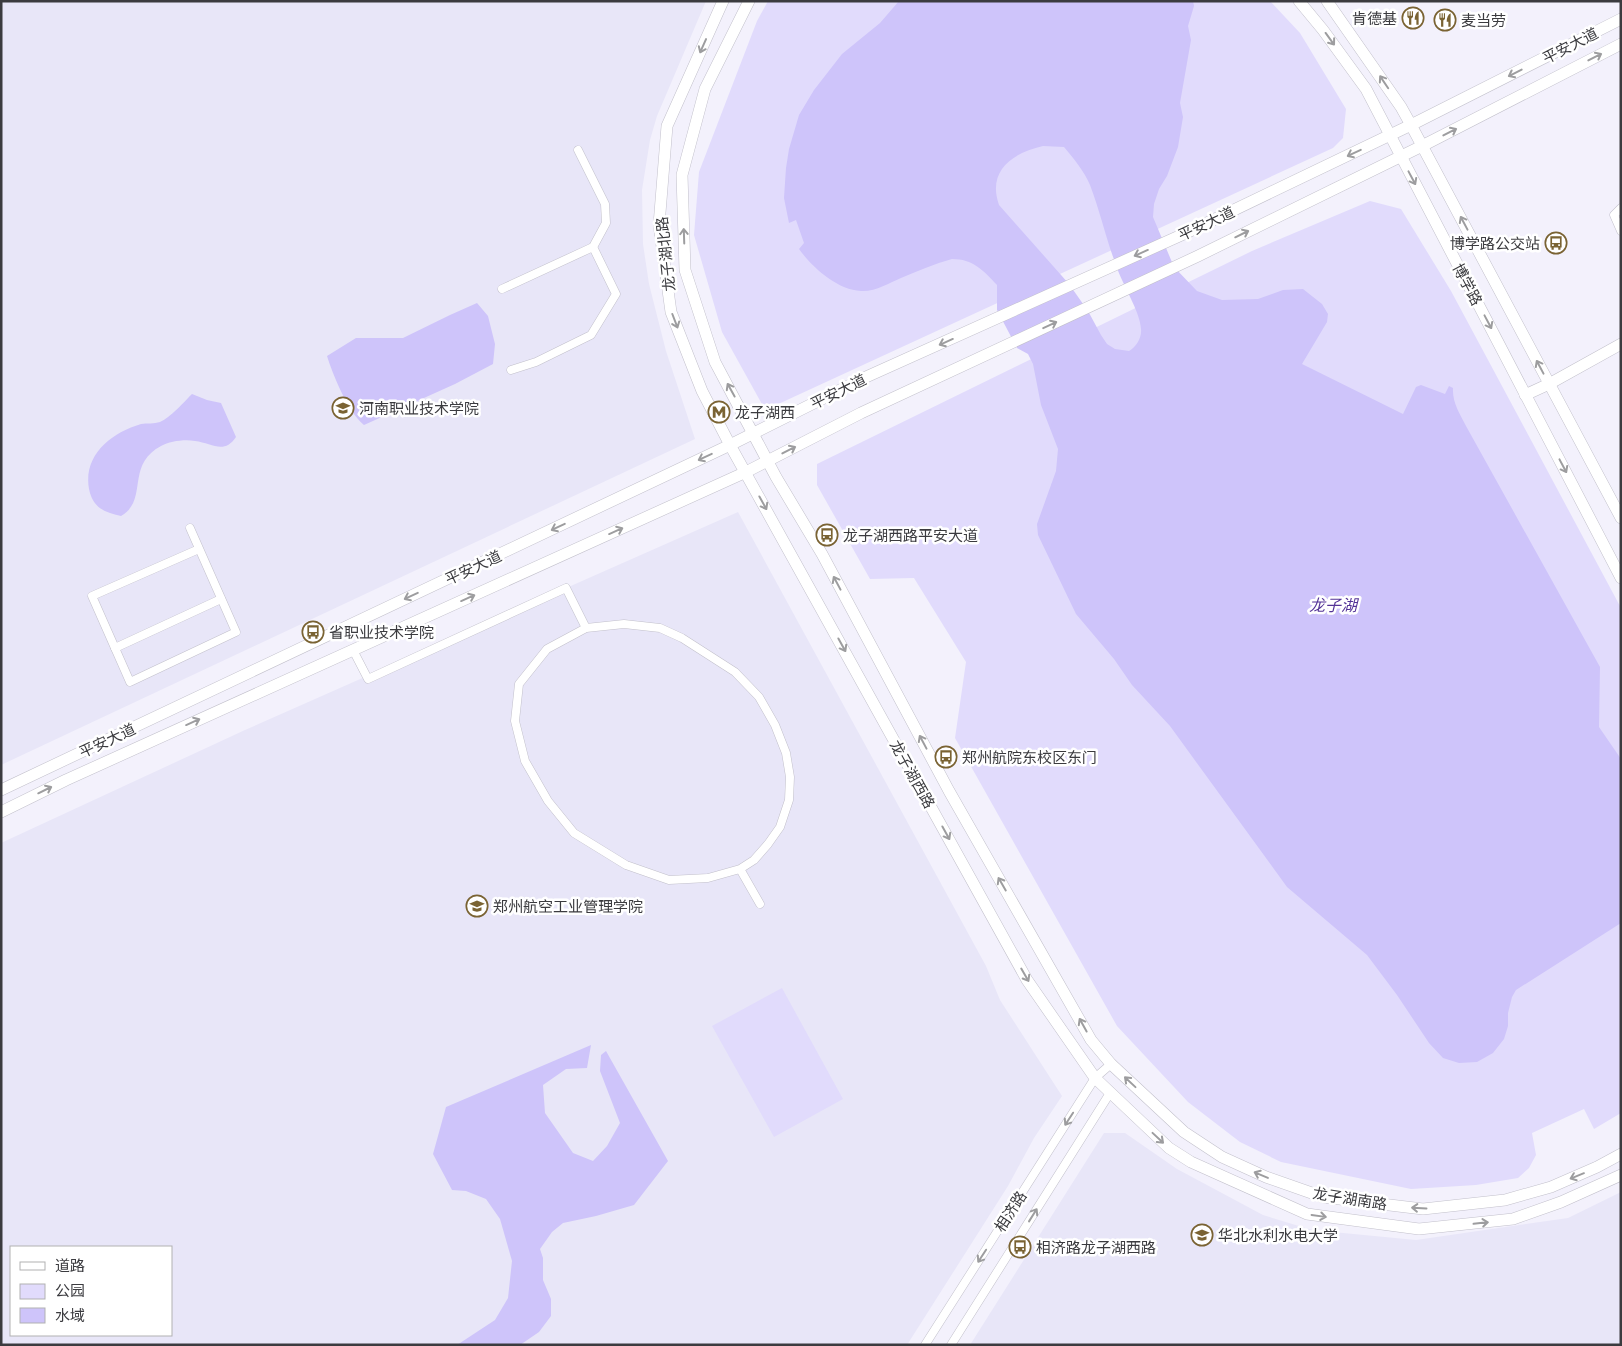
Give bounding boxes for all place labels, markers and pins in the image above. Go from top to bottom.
restaurant icon: 肯德基 [1401,6,1425,30]
restaurant icon: 麦当劳 [1433,8,1457,32]
place label: 肯德基 [1352,9,1397,27]
place label: 麦当劳 [1461,11,1506,29]
bus stop icon: 博学路公交站 [1544,231,1568,255]
place label: 博学路公交站 [1450,234,1540,252]
school or university icon: 河南职业技术学院 [331,396,355,420]
place label: 河南职业技术学院 [359,399,479,417]
metro station icon: 龙子湖西 [707,400,731,424]
place label: 龙子湖西 [735,403,795,421]
bus stop icon: 龙子湖西路平安大道 [815,523,839,547]
place label: 龙子湖西路平安大道 [843,526,978,544]
bus stop icon: 省职业技术学院 [301,620,325,644]
place label: 省职业技术学院 [329,623,434,641]
bus stop icon: 郑州航院东校区东门 [934,745,958,769]
place label: 郑州航院东校区东门 [962,748,1097,766]
school or university icon: 郑州航空工业管理学院 [465,894,489,918]
place label: 郑州航空工业管理学院 [493,897,643,915]
school or university icon: 华北水利水电大学 [1190,1223,1214,1247]
place label: 华北水利水电大学 [1218,1226,1338,1244]
bus stop icon: 相济路龙子湖西路 [1008,1235,1032,1259]
place label: 相济路龙子湖西路 [1036,1238,1156,1256]

